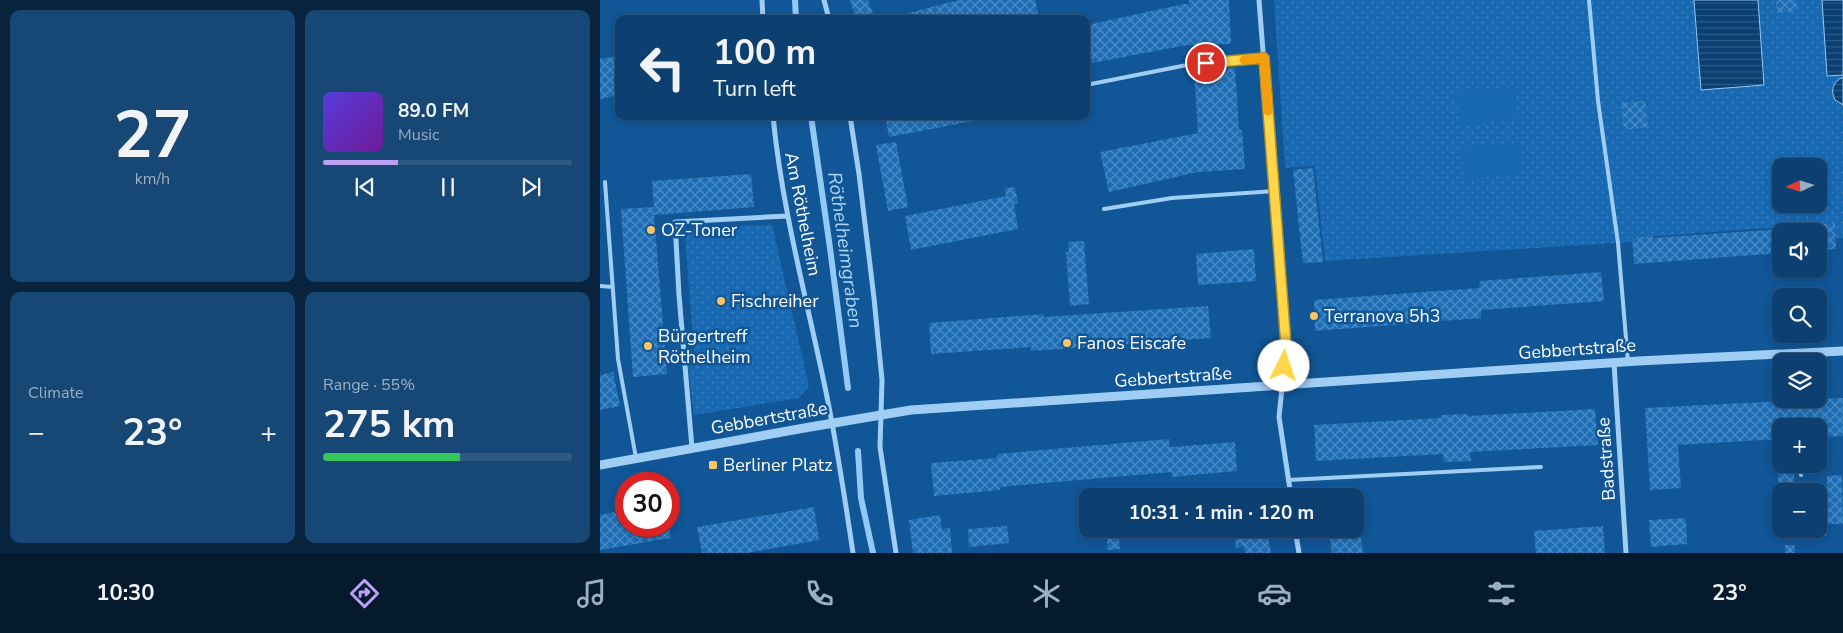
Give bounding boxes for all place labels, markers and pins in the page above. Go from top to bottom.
pin [1185,42,1227,84]
place label: OZ-Toner [661,218,738,242]
marker: OZ-Toner [645,224,657,236]
place label: Fischreiher [731,289,819,313]
marker: Fischreiher [715,295,727,307]
place label: Terranova 5h3 [1324,304,1441,328]
marker: Terranova 5h3 [1308,310,1320,322]
place label: Bürgertreff Röthelheim [658,324,751,369]
place label: Fanos Eiscafe [1077,331,1186,355]
marker: Fanos Eiscafe [1061,337,1073,349]
marker: Bürgertreff Röthelheim [642,340,654,352]
place label: Berliner Platz [723,453,832,477]
marker: Berliner Platz [707,459,719,471]

